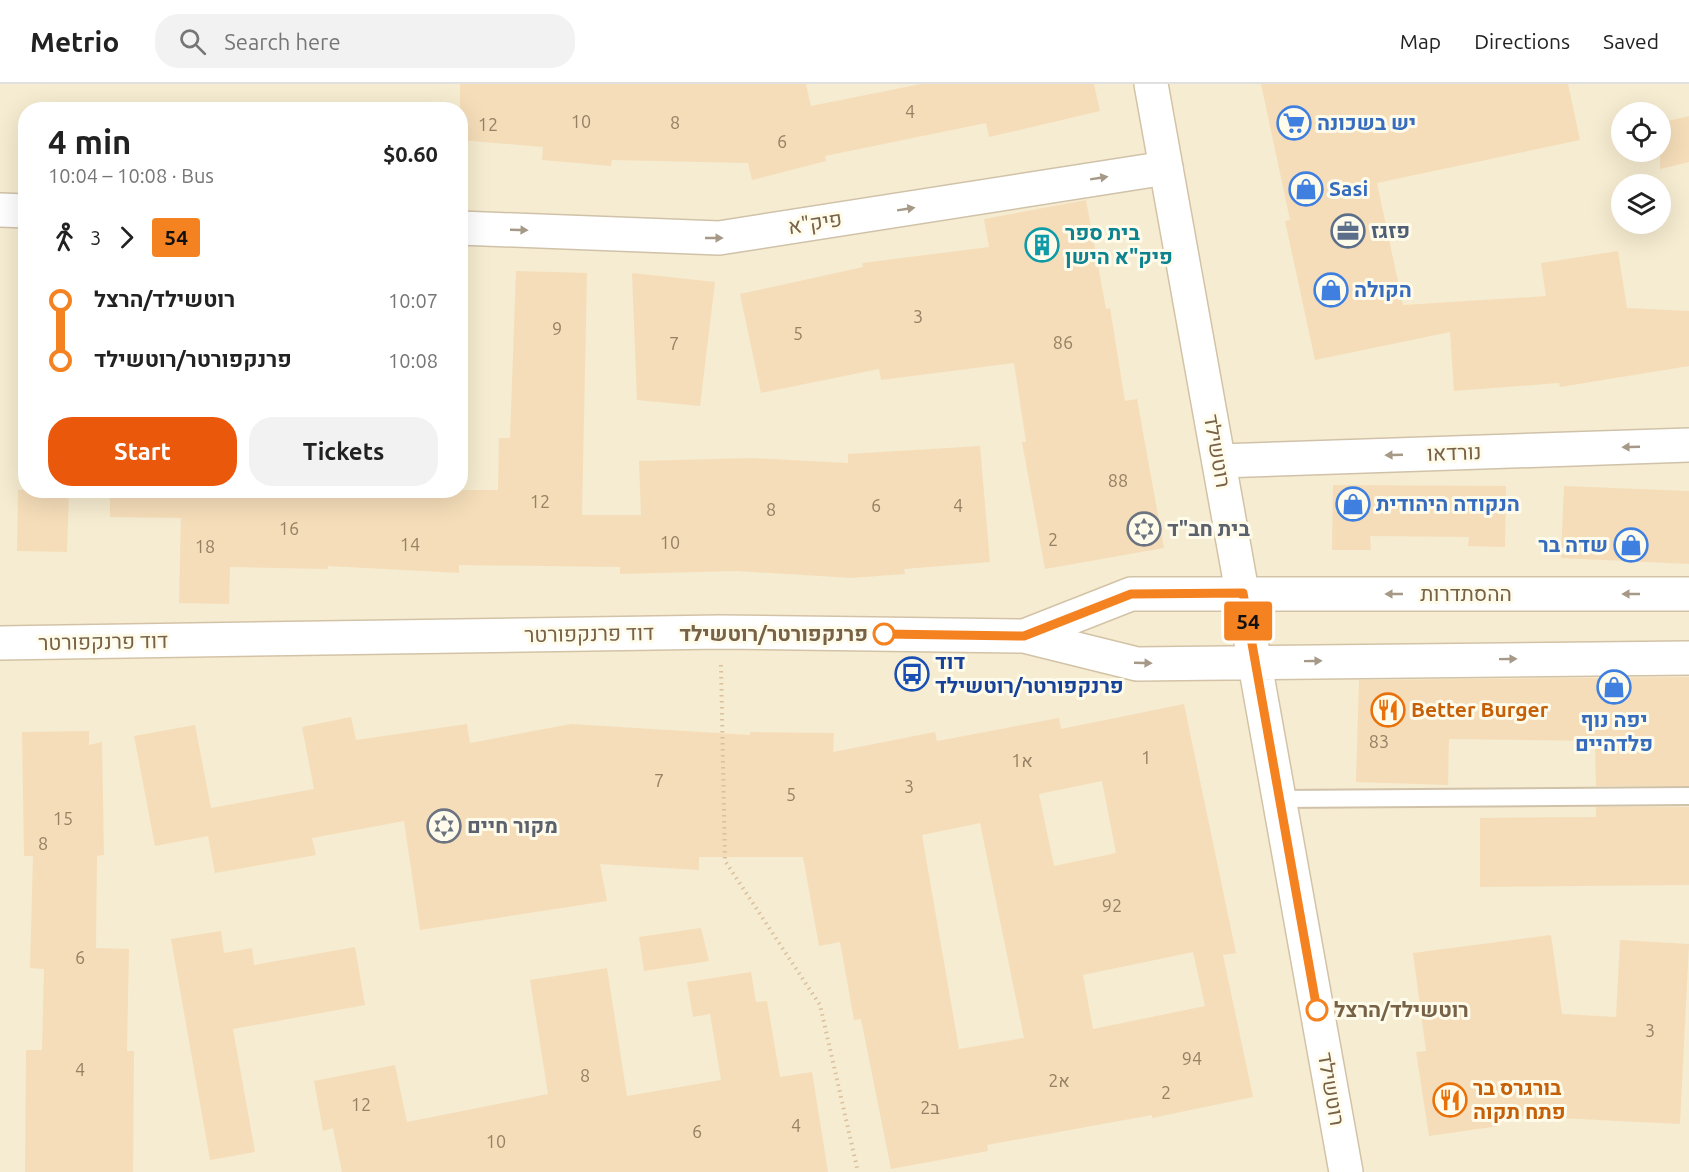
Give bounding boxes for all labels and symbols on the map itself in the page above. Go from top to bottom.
house number: 4 [905,101,915,121]
supermarket icon: יש בשכונה [1276,105,1312,141]
place label: יש בשכונה [1317,110,1416,134]
house number: 10 [571,111,591,131]
house number: 8 [670,112,680,132]
house number: 12 [478,114,498,134]
house number: 6 [777,131,787,151]
shop icon: Sasi [1288,171,1324,207]
one-way arrow [1090,174,1109,183]
place label: Sasi [1329,176,1368,200]
one-way arrow [897,204,916,213]
street label: פיק"א [786,206,844,238]
office icon: פזגז [1330,213,1366,249]
place label: פזגז [1371,218,1410,242]
place label: בית ספר פיק"א הישן [1065,220,1173,268]
one-way arrow [509,226,528,235]
building icon: בית ספר פיק"א הישן [1024,227,1060,263]
one-way arrow [704,233,723,243]
shop icon: הקולה [1313,272,1349,308]
place label: הקולה [1354,277,1412,301]
house number: 3 [913,306,923,326]
house number: 9 [552,318,562,338]
house number: 5 [793,323,803,343]
house number: 86 [1053,332,1073,352]
house number: 7 [669,333,679,353]
street label: רוטשילד [1200,412,1236,489]
street label: נורדאו [1426,439,1482,465]
one-way arrow [1621,442,1640,451]
one-way arrow [1384,451,1403,460]
house number: 88 [1108,470,1128,490]
shop icon: הנקודה היהודית [1335,486,1371,522]
house number: 12 [530,491,550,511]
place label: הנקודה היהודית [1376,491,1520,515]
house number: 6 [871,495,881,515]
house number: 4 [953,495,963,515]
house number: 8 [766,499,776,519]
synagogue icon: בית חב"ד [1126,511,1162,547]
place label: בית חב"ד [1167,516,1250,540]
house number: 16 [279,518,299,538]
shop icon: שדה בר [1613,527,1649,563]
house number: 2 [1048,529,1058,549]
house number: 10 [660,532,680,552]
place label: שדה בר [1538,532,1608,556]
house number: 14 [400,534,420,554]
house number: 18 [195,536,215,556]
street label: ההסתדרות [1420,581,1512,605]
one-way arrow [1384,589,1403,599]
one-way arrow [1621,589,1640,599]
line badge: 54 [1221,602,1275,640]
street label: דוד פרנקפורטר [524,620,654,646]
place label: פרנקפורטר/רוטשילד [679,621,868,645]
marker: פרנקפורטר/רוטשילד [873,623,895,645]
street label: דוד פרנקפורטר [38,628,168,654]
place label: דוד פרנקפורטר/רוטשילד [935,649,1124,697]
one-way arrow [1499,654,1518,664]
bus stop icon: דוד פרנקפורטר/רוטשילד [894,656,930,692]
one-way arrow [1304,656,1323,666]
one-way arrow [1133,658,1152,668]
shop icon: יפה נוף פלדהיים [1596,669,1632,705]
restaurant icon: Better Burger [1370,692,1406,728]
place label: Better Burger [1411,697,1549,721]
place label: יפה נוף פלדהיים [1575,707,1653,755]
house number: 83 [1369,731,1389,751]
house number: 1 [1141,747,1151,767]
house number: 1א [1011,750,1033,770]
house number: 7 [654,770,664,790]
house number: 3 [904,776,914,796]
house number: 5 [786,784,796,804]
house number: 15 [53,808,73,828]
synagogue icon: מקור חיים [426,808,462,844]
place label: מקור חיים [467,813,558,837]
house number: 8 [38,833,48,853]
house number: 92 [1102,895,1122,915]
house number: 6 [75,947,85,967]
place label: רוטשילד/הרצל [1334,997,1469,1021]
marker: רוטשילד/הרצל [1306,999,1328,1021]
house number: 3 [1645,1020,1655,1040]
house number: 94 [1182,1048,1202,1068]
street label: רוטשילד [1314,1050,1350,1127]
house number: 4 [75,1059,85,1079]
house number: 8 [580,1065,590,1085]
house number: 2א [1048,1070,1070,1090]
place label: בורגרס בר פתח תקוה [1473,1075,1566,1123]
house number: 2 [1161,1082,1171,1102]
restaurant icon: בורגרס בר פתח תקוה [1432,1082,1468,1118]
house number: 12 [351,1094,371,1114]
house number: 2ב [920,1097,940,1117]
house number: 4 [791,1115,801,1135]
house number: 6 [692,1121,702,1141]
house number: 10 [486,1131,506,1151]

